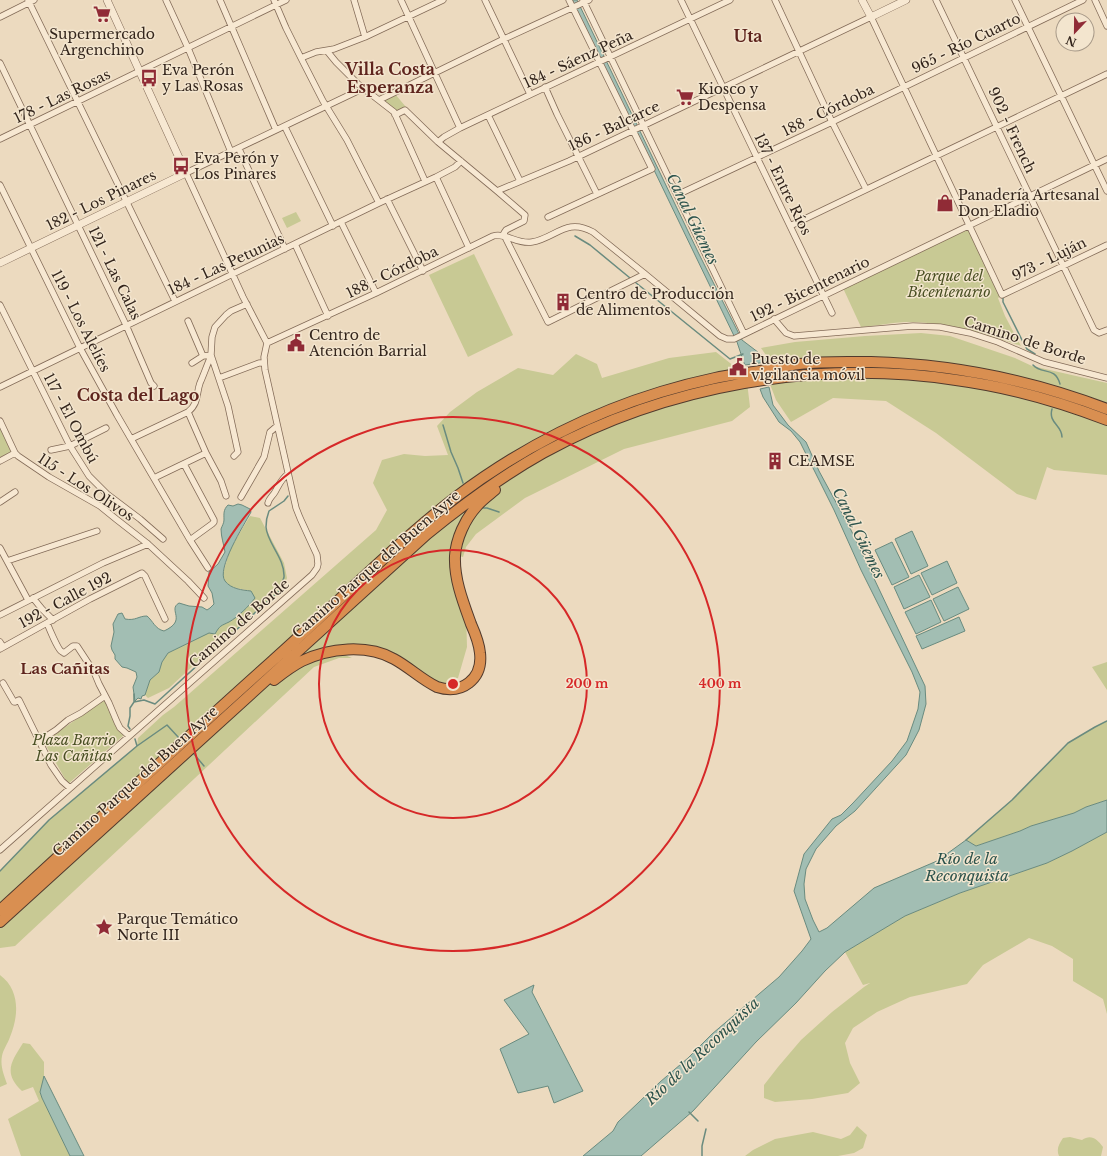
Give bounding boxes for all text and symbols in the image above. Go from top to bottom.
supermarket icon: Supermercado Argenchino [92,4,112,24]
street label: 965 - Río Cuarto [909,9,1023,77]
north arrow [1055,12,1095,52]
place label: Supermercado Argenchino [49,25,155,59]
street label: 184 - Sáenz Peña [521,26,636,92]
district label: Uta [734,26,763,46]
text: N [1063,33,1079,50]
district label: Villa Costa Esperanza [344,59,435,97]
place label: Eva Perón y Las Rosas [162,61,243,95]
street label: 178 - Las Rosas [11,65,113,127]
bus stop icon: Eva Perón y Las Rosas [139,68,159,88]
place label: Kiosco y Despensa [698,80,766,114]
street label: 188 - Córdoba [779,80,877,140]
street label: 902 - French [984,84,1040,176]
supermarket icon: Kiosco y Despensa [675,87,695,107]
street label: 186 - Balcarce [566,97,662,155]
street label: 137 - Entre Ríos [750,130,816,238]
place label: Eva Perón y Los Pinares [194,149,279,183]
bus stop icon: Eva Perón y Los Pinares [171,156,191,176]
street label: 182 - Los Pinares [43,166,159,234]
water label: Canal Güemes [663,170,723,268]
place label: Panadería Artesanal Don Eladio [958,186,1100,220]
shop icon: Panadería Artesanal Don Eladio [935,193,955,213]
street label: 121 - Las Calas [85,223,145,323]
street label: 184 - Las Petunias [165,229,287,299]
street label: 973 - Luján [1009,233,1089,285]
street label: 188 - Córdoba [343,242,441,302]
street label: 192 - Bicentenario [747,252,873,326]
street label: 119 - Los Alelíes [48,267,114,375]
park label: Parque del Bicentenario [907,267,990,301]
place label: Centro de Producción de Alimentos [576,285,734,319]
building icon: Centro de Producción de Alimentos [553,292,573,312]
street label: Camino de Borde [962,312,1088,368]
place label: Centro de Atención Barrial [308,326,427,360]
public building icon: Centro de Atención Barrial [286,333,306,353]
place label: Puesto de vigilancia móvil [751,350,866,384]
public building icon: Puesto de vigilancia móvil [728,357,748,377]
street label: 117 - El Ombú [40,370,103,467]
district label: Costa del Lago [77,385,199,405]
street label: 115 - Los Olivos [35,449,137,525]
building icon: CEAMSE [765,451,785,471]
place label: CEAMSE [788,452,855,470]
water label: Canal Güemes [829,484,889,582]
street label: Camino Parque del Buen Ayre [288,486,464,642]
street label: 192 - Calle 192 [16,568,114,632]
street label: Camino de Borde [185,575,293,671]
district label: Las Cañitas [20,659,110,678]
text: 200 m [566,676,609,691]
text: 400 m [699,676,742,691]
centre of rings [446,677,460,691]
street label: Camino Parque del Buen Ayre [49,702,221,860]
park label: Plaza Barrio Las Cañitas [31,731,116,765]
water label: Río de la Reconquista [924,849,1009,885]
place label: Parque Temático Norte III [117,910,238,944]
place icon: Parque Temático Norte III [94,917,114,937]
water label: Río de la Reconquista [640,993,763,1109]

